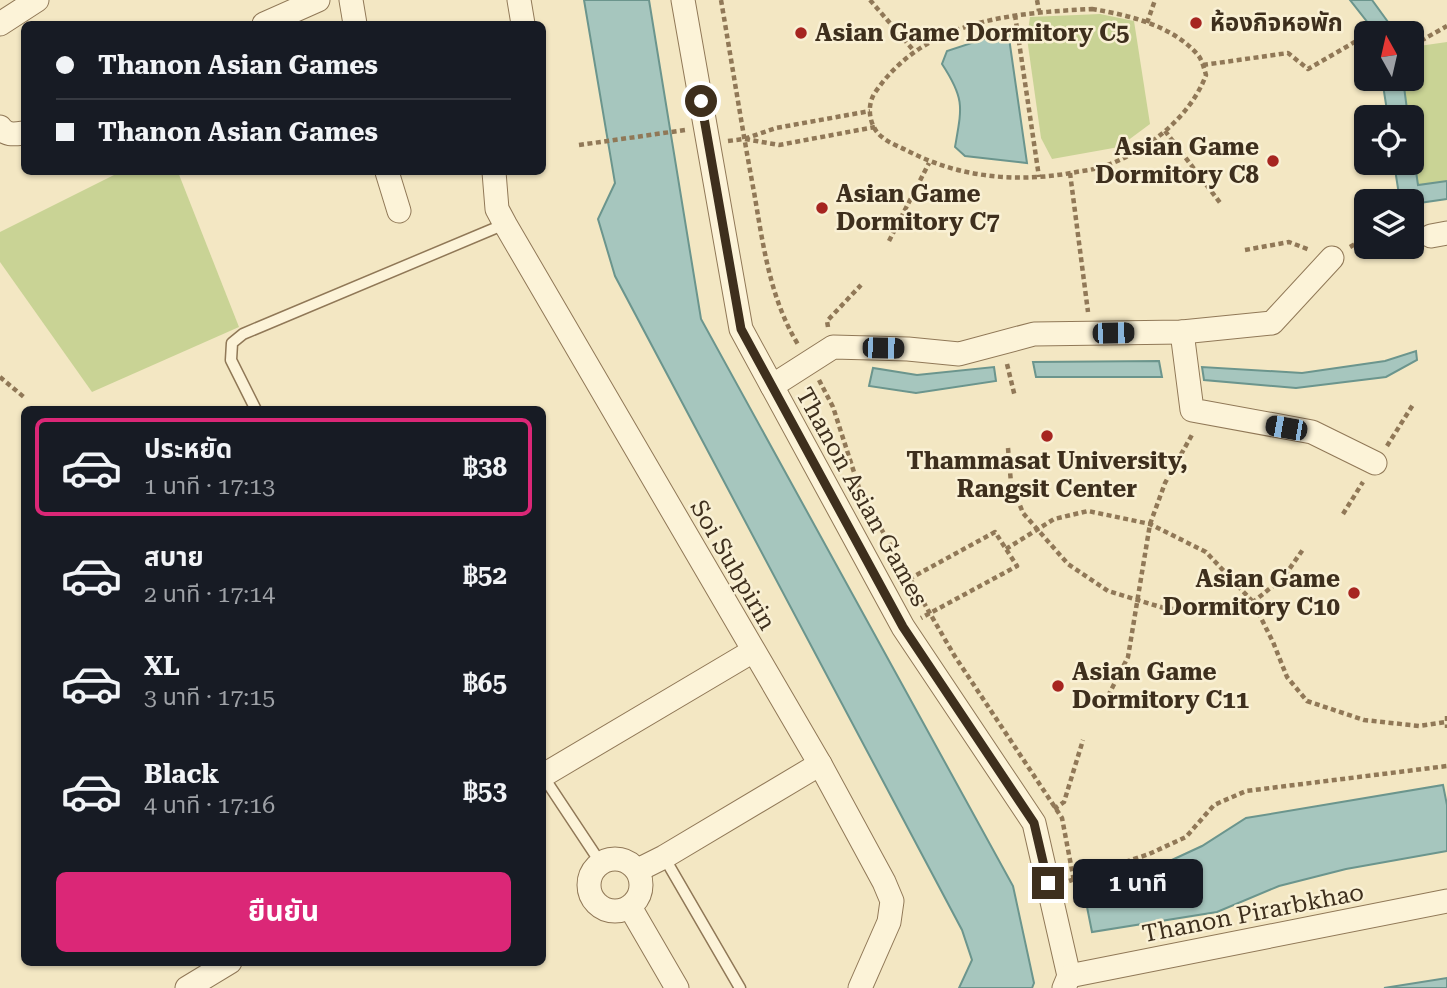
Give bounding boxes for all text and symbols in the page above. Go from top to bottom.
place label: ห้องกิจหอพัก [1210,9,1343,37]
marker: ห้องกิจหอพัก [1188,15,1204,31]
place label: Asian Game Dormitory C5 [815,19,1129,47]
north arrow [1354,21,1424,91]
map controls [1354,21,1424,259]
marker: Asian Game Dormitory C5 [793,25,809,41]
text: Thanon Asian Games [98,50,378,80]
route start [685,85,717,117]
button: locate [1354,105,1424,175]
text: Thanon Asian Games [98,117,378,147]
place label: Asian Game Dormitory C8 [1095,133,1259,189]
marker: Asian Game Dormitory C8 [1265,153,1281,169]
place label: Asian Game Dormitory C7 [836,180,1000,236]
button: layers [1354,189,1424,259]
marker: Asian Game Dormitory C7 [814,200,830,216]
car [1092,322,1135,344]
car [862,337,905,359]
street label: Thanon Asian Games [790,383,934,611]
car [1264,414,1309,442]
marker: Thammasat University, Rangsit Center [1039,428,1055,444]
text: ประหยัด [144,434,232,464]
icon: car [60,436,123,499]
place label: Thammasat University, Rangsit Center [906,447,1188,503]
text: ฿38 [463,452,507,482]
text: 1 นาที · 17:13 [144,473,275,500]
street label: Soi Subpirin [684,495,782,635]
text: สบาย [144,542,204,572]
icon: car [60,544,123,607]
text: ฿52 [463,560,507,590]
place label: Asian Game Dormitory C10 [1163,565,1340,621]
text: 2 นาที · 17:14 [144,581,275,608]
marker: Asian Game Dormitory C10 [1346,585,1362,601]
text: XL [144,651,180,681]
icon: car [60,652,123,715]
place label: Asian Game Dormitory C11 [1072,658,1249,714]
text: ฿65 [463,668,507,698]
marker: Asian Game Dormitory C11 [1050,678,1066,694]
text: 3 นาที · 17:15 [144,684,275,711]
text: Black [144,759,219,789]
icon: car [60,760,123,823]
text: ฿53 [463,776,507,806]
text: 4 นาที · 17:16 [144,792,275,819]
callout: 1 นาที [1072,858,1202,908]
route end [1032,867,1064,899]
text: 1 นาที [1109,870,1167,897]
button: ยืนยัน [56,872,511,952]
street label: Thanon Pirarbkhao [1140,878,1366,948]

